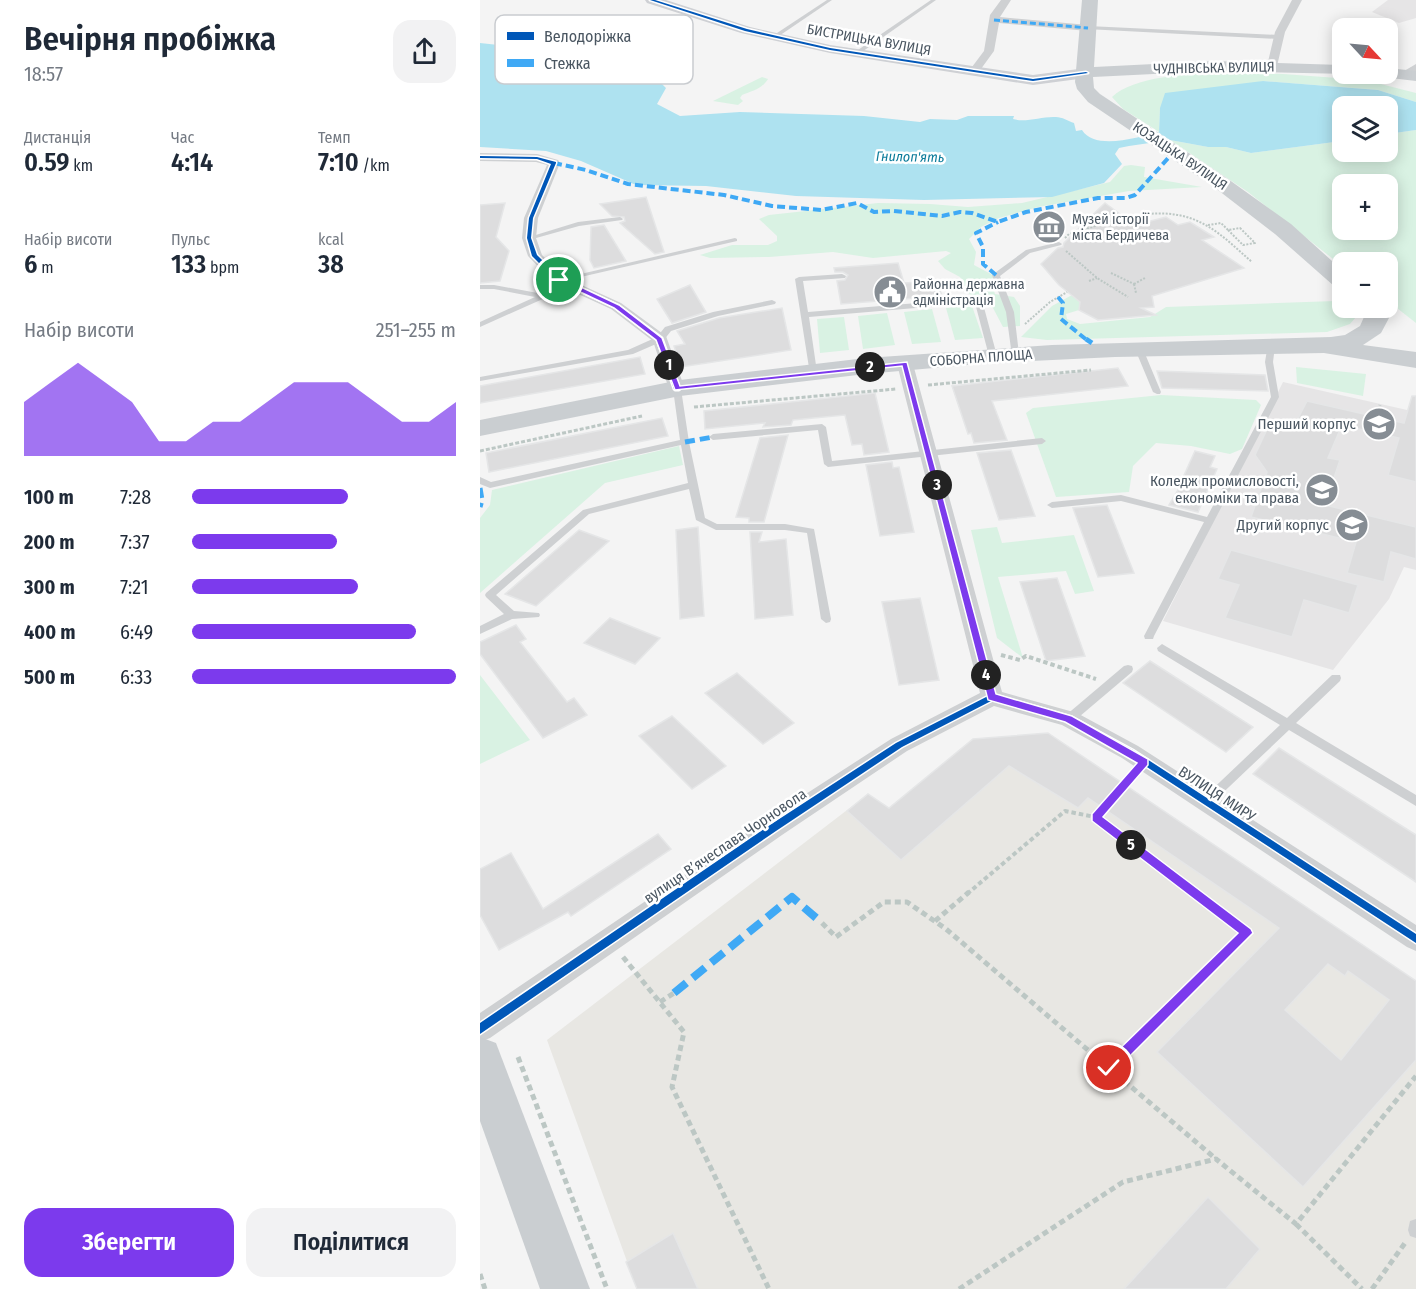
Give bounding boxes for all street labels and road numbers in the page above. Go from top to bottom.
street label: БИСТРИЦЬКА ВУЛИЦЯ [806,21,932,59]
street label: ЧУДНІВСЬКА ВУЛИЦЯ [1153,58,1275,78]
street label: КОЗАЦЬКА ВУЛИЦЯ [1130,118,1230,194]
street label: СОБОРНА ПЛОЩА [929,346,1033,370]
street label: ВУЛИЦЯ МИРУ [1175,762,1259,826]
street label: вулиця Вʼячеслава Чорновола [640,785,810,907]

